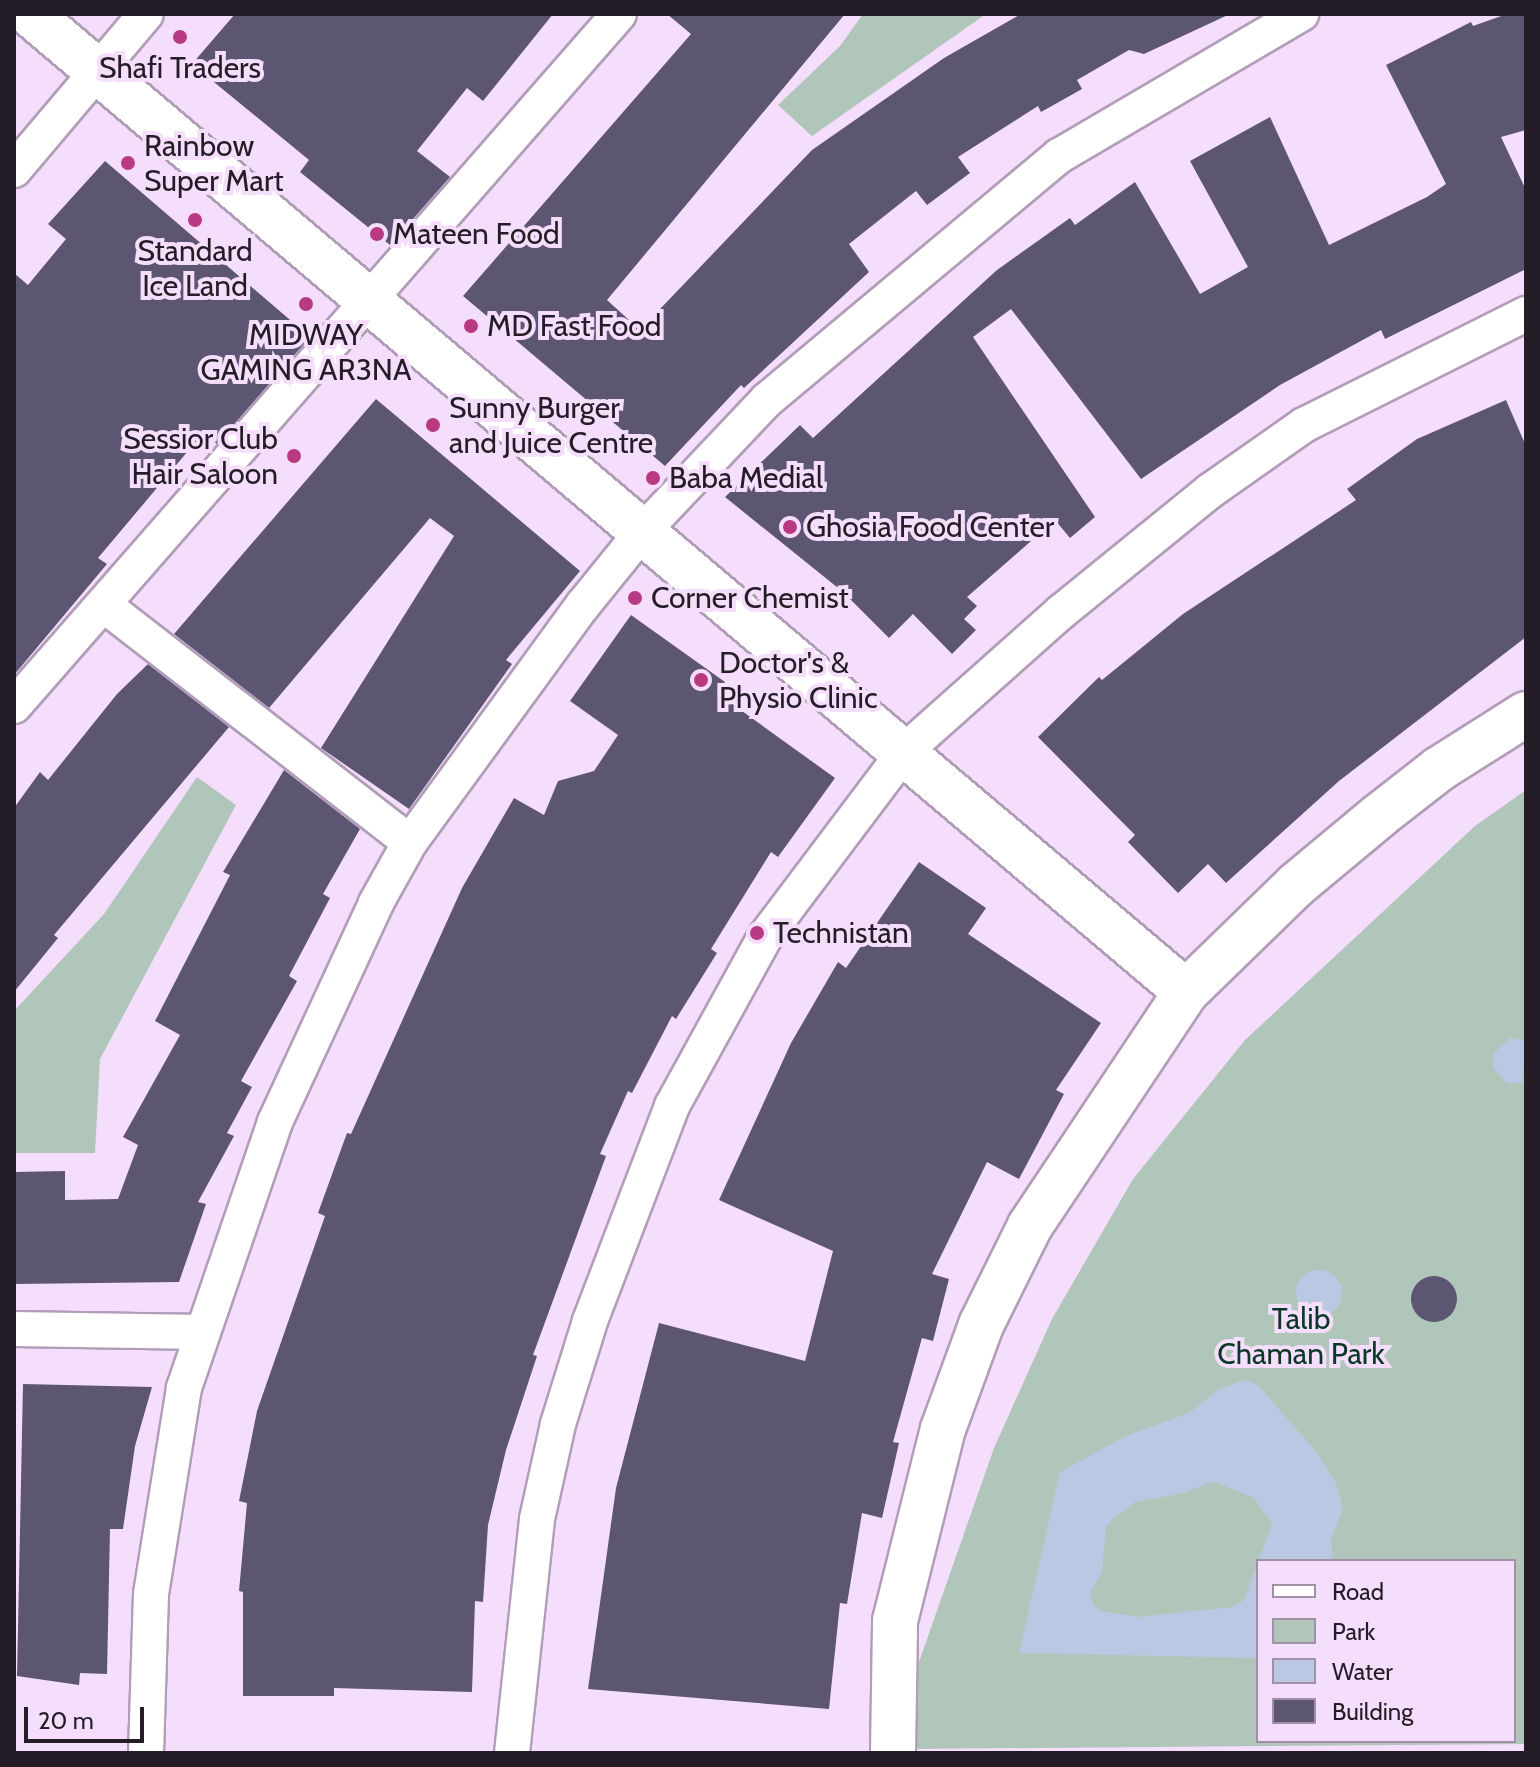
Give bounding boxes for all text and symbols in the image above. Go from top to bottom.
marker: Shafi Traders [171,28,189,46]
place label: Shafi Traders [99,50,261,86]
place label: Rainbow Super Mart [144,128,284,198]
marker: Rainbow Super Mart [119,154,137,172]
marker: Standard Ice Land [186,211,204,229]
place label: Mateen Food [393,216,560,252]
marker: Mateen Food [368,225,386,243]
place label: Standard Ice Land [137,233,253,304]
marker: MIDWAY GAMING AR3NA [297,295,315,313]
place label: MD Fast Food [487,308,661,344]
place label: MIDWAY GAMING AR3NA [201,317,411,388]
marker: MD Fast Food [462,317,480,335]
place label: Sunny Burger and Juice Centre [449,390,653,460]
marker: Sunny Burger and Juice Centre [424,416,442,434]
place label: Sessior Club Hair Saloon [123,421,278,492]
marker: Sessior Club Hair Saloon [285,447,303,465]
place label: Baba Medial [669,460,823,496]
marker: Baba Medial [644,469,662,487]
place label: Ghosia Food Center [806,509,1054,545]
marker: Ghosia Food Center [781,518,799,536]
place label: Corner Chemist [651,580,849,616]
marker: Corner Chemist [626,589,644,607]
place label: Doctor's & Physio Clinic [719,645,878,716]
marker: Doctor's & Physio Clinic [690,669,712,691]
place label: Technistan [773,915,909,951]
marker: Technistan [748,924,766,942]
park label: Talib Chaman Park [1217,1301,1385,1372]
legend [1256,1559,1516,1743]
text: Road [1332,1577,1384,1606]
text: Park [1332,1617,1375,1646]
text: Water [1332,1657,1393,1686]
scale bar [28,1691,148,1741]
text: Building [1332,1697,1413,1726]
text: 20 m [38,1706,94,1735]

